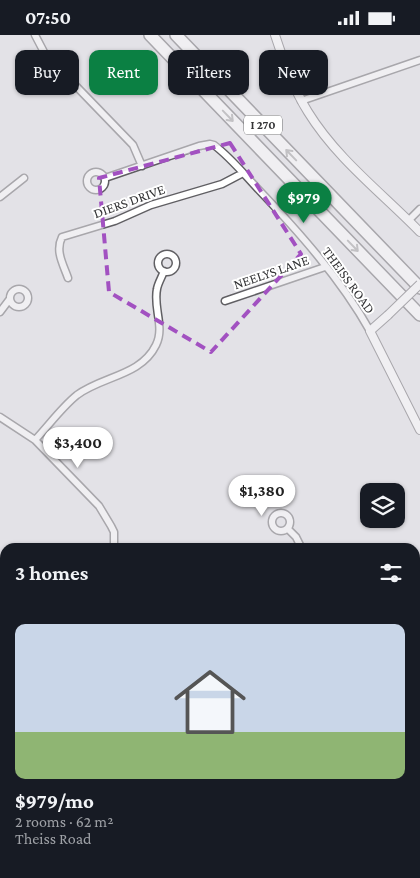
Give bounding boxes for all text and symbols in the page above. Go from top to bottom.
text: 07:50 [25,7,71,28]
chip: Buy [15,50,79,95]
chip: Rent [89,50,158,95]
chip: Filters [168,50,249,95]
chip: New [259,50,328,95]
one-way arrow [222,110,234,123]
road number: I 270 [244,115,282,135]
one-way arrow [285,149,297,161]
street label: DIERS DRIVE [91,181,167,221]
pin: $979 [274,181,334,224]
text: $979 [288,189,320,206]
one-way arrow [347,240,359,252]
street label: THEISS ROAD [319,244,379,316]
street label: NEELYS LANE [231,251,311,292]
pin: $3,400 [37,427,119,469]
text: $3,400 [54,434,102,451]
pin: $1,380 [221,475,303,517]
text: $1,380 [239,482,285,499]
map controls [360,483,405,528]
button: layers [360,483,405,528]
icon: filters [377,559,405,587]
text: 3 homes [15,561,88,585]
icon: home [165,657,255,747]
text: $979/mo [15,789,94,813]
text: 2 rooms · 62 m² [15,813,113,830]
text: Theiss Road [15,830,92,847]

